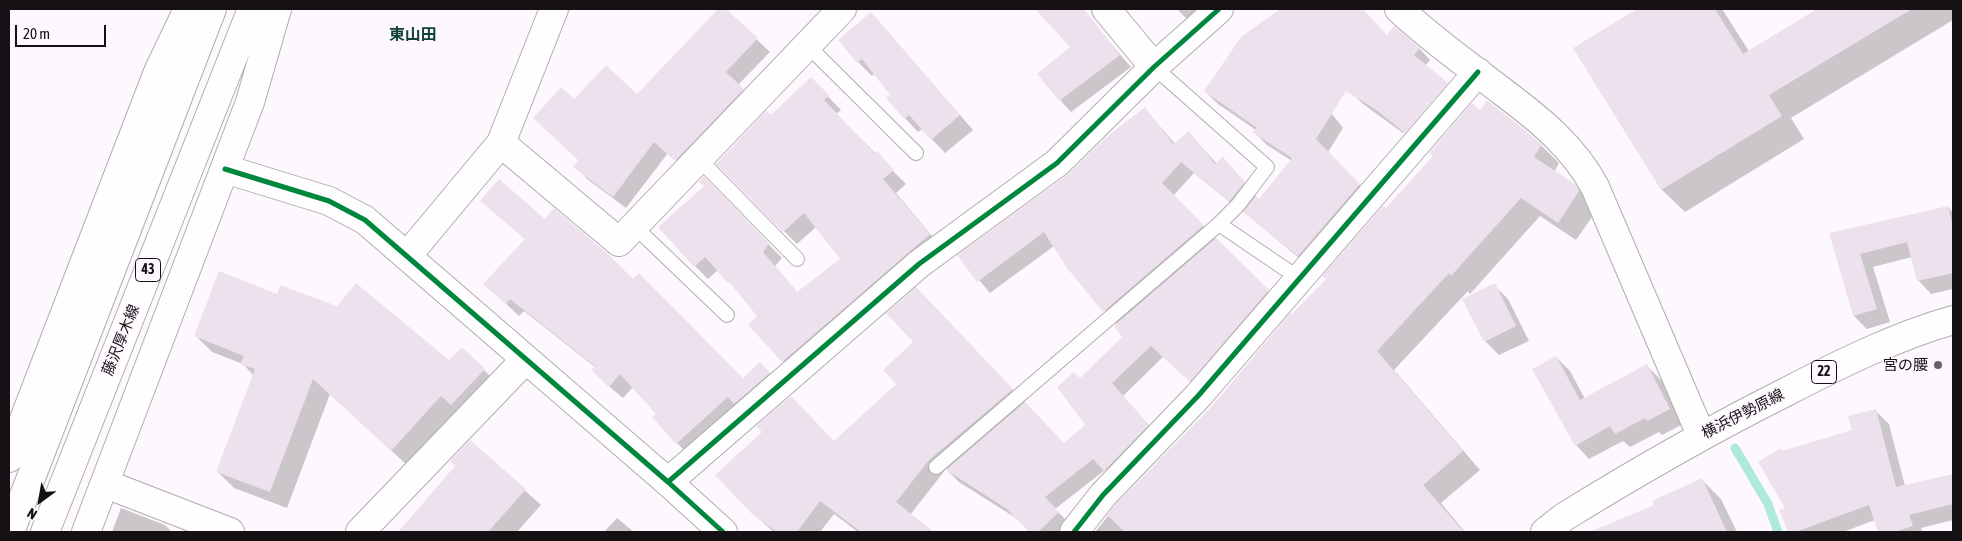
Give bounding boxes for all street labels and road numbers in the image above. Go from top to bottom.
road number: 43 [136,258,160,282]
street label: 藤沢厚木線 [99,302,143,378]
road number: 22 [1812,361,1836,384]
street label: 横浜伊勢原線 [1699,386,1787,442]

